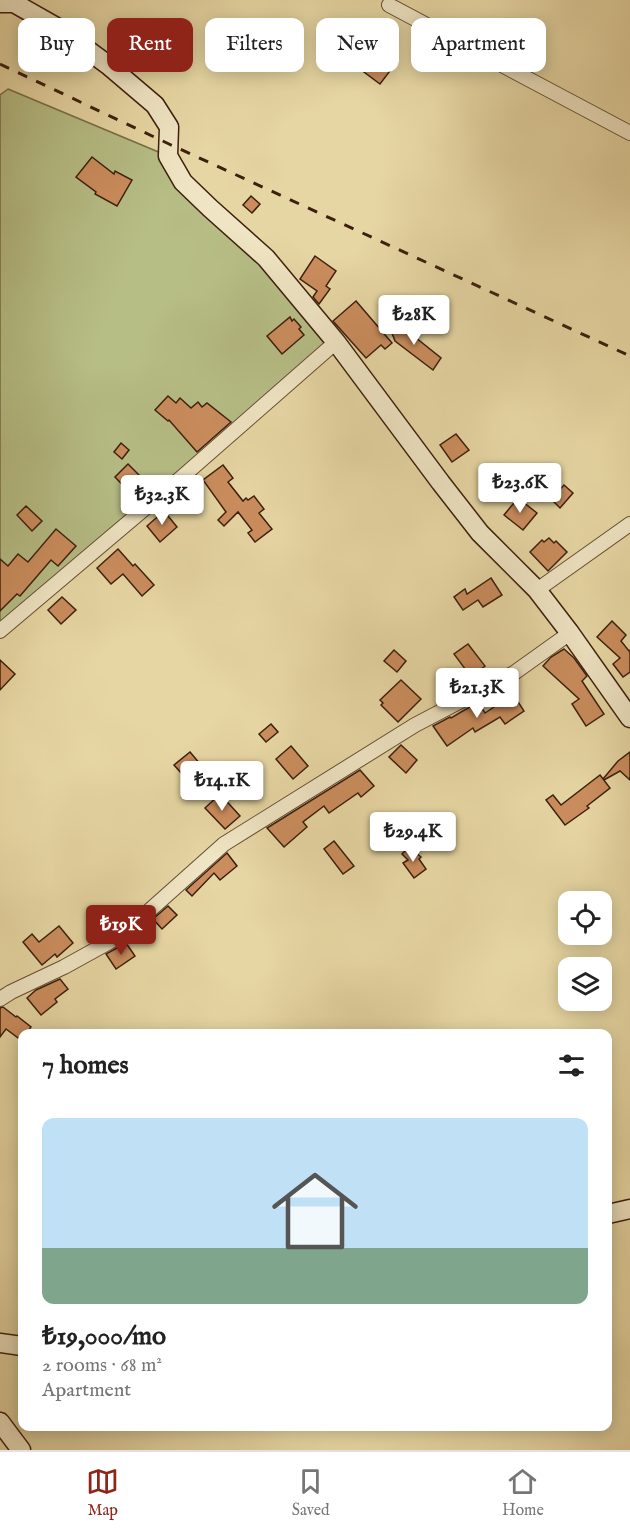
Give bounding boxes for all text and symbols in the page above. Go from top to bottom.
chip: Buy [18,18,95,72]
chip: Rent [107,18,193,72]
chip: Filters [205,18,304,72]
chip: New [316,18,399,72]
chip: Apartment [411,18,546,72]
pin: ₺28K [378,295,450,346]
text: ₺28K [392,302,436,327]
pin: ₺23.6K [471,463,569,514]
text: ₺23.6K [492,470,548,495]
pin: ₺32.3K [113,475,211,526]
text: ₺32.3K [135,482,189,507]
pin: ₺21.3K [428,668,526,719]
text: ₺21.3K [450,675,504,700]
pin: ₺14.1K [173,761,271,812]
text: ₺14.1K [194,768,250,793]
pin: ₺29.4K [364,812,462,863]
text: ₺29.4K [384,819,442,844]
map controls [558,891,612,1011]
button: locate [558,891,612,945]
pin: ₺19K [85,905,157,956]
text: ₺19K [100,912,142,937]
button: layers [558,957,612,1011]
text: 7 homes [42,1049,129,1082]
icon: filters [555,1049,588,1082]
icon: home [261,1157,369,1265]
text: ₺19,000/mo [42,1320,166,1353]
text: 2 rooms · 68 m² [42,1353,162,1378]
text: Apartment [42,1378,131,1403]
tab: Map [86,1465,119,1521]
tab: Saved [292,1465,330,1521]
tab: Home [502,1465,544,1521]

